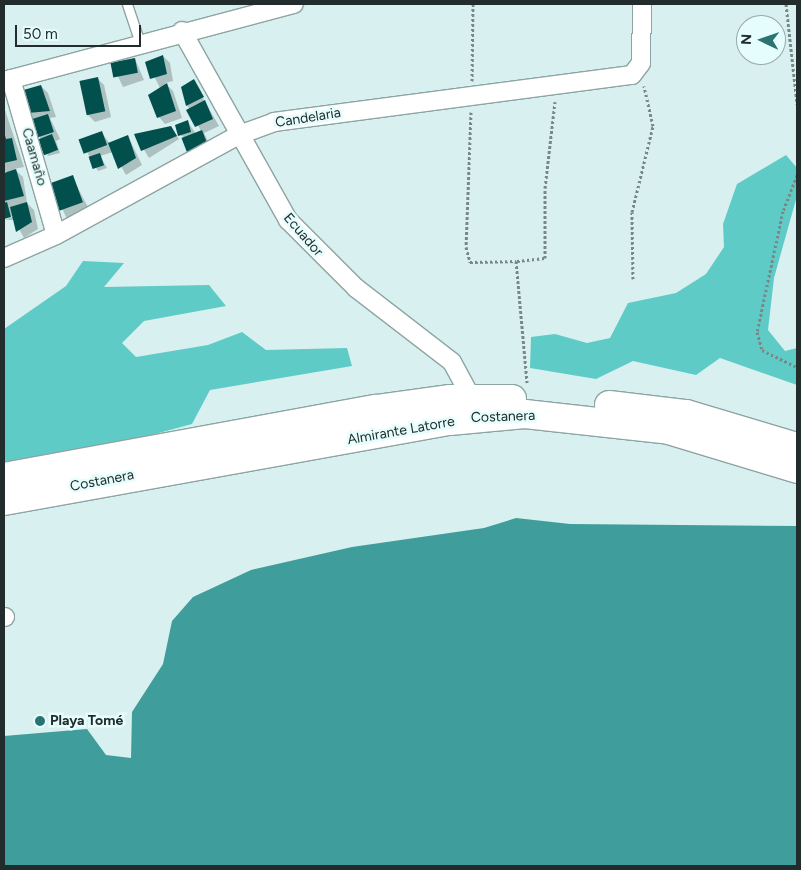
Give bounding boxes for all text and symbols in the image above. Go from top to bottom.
scale bar [18,15,144,47]
north arrow [736,15,786,65]
text: 50 m [23,25,58,43]
text: N [738,33,755,45]
street label: Candelaria [274,105,342,131]
street label: Caamaño [18,126,50,188]
street label: Ecuador [280,210,326,260]
street label: Costanera [470,407,536,427]
street label: Almirante Latorre [346,413,456,449]
street label: Costanera [69,467,135,495]
place label: Playa Tomé [50,713,123,729]
marker: Playa Tomé [34,715,46,727]

